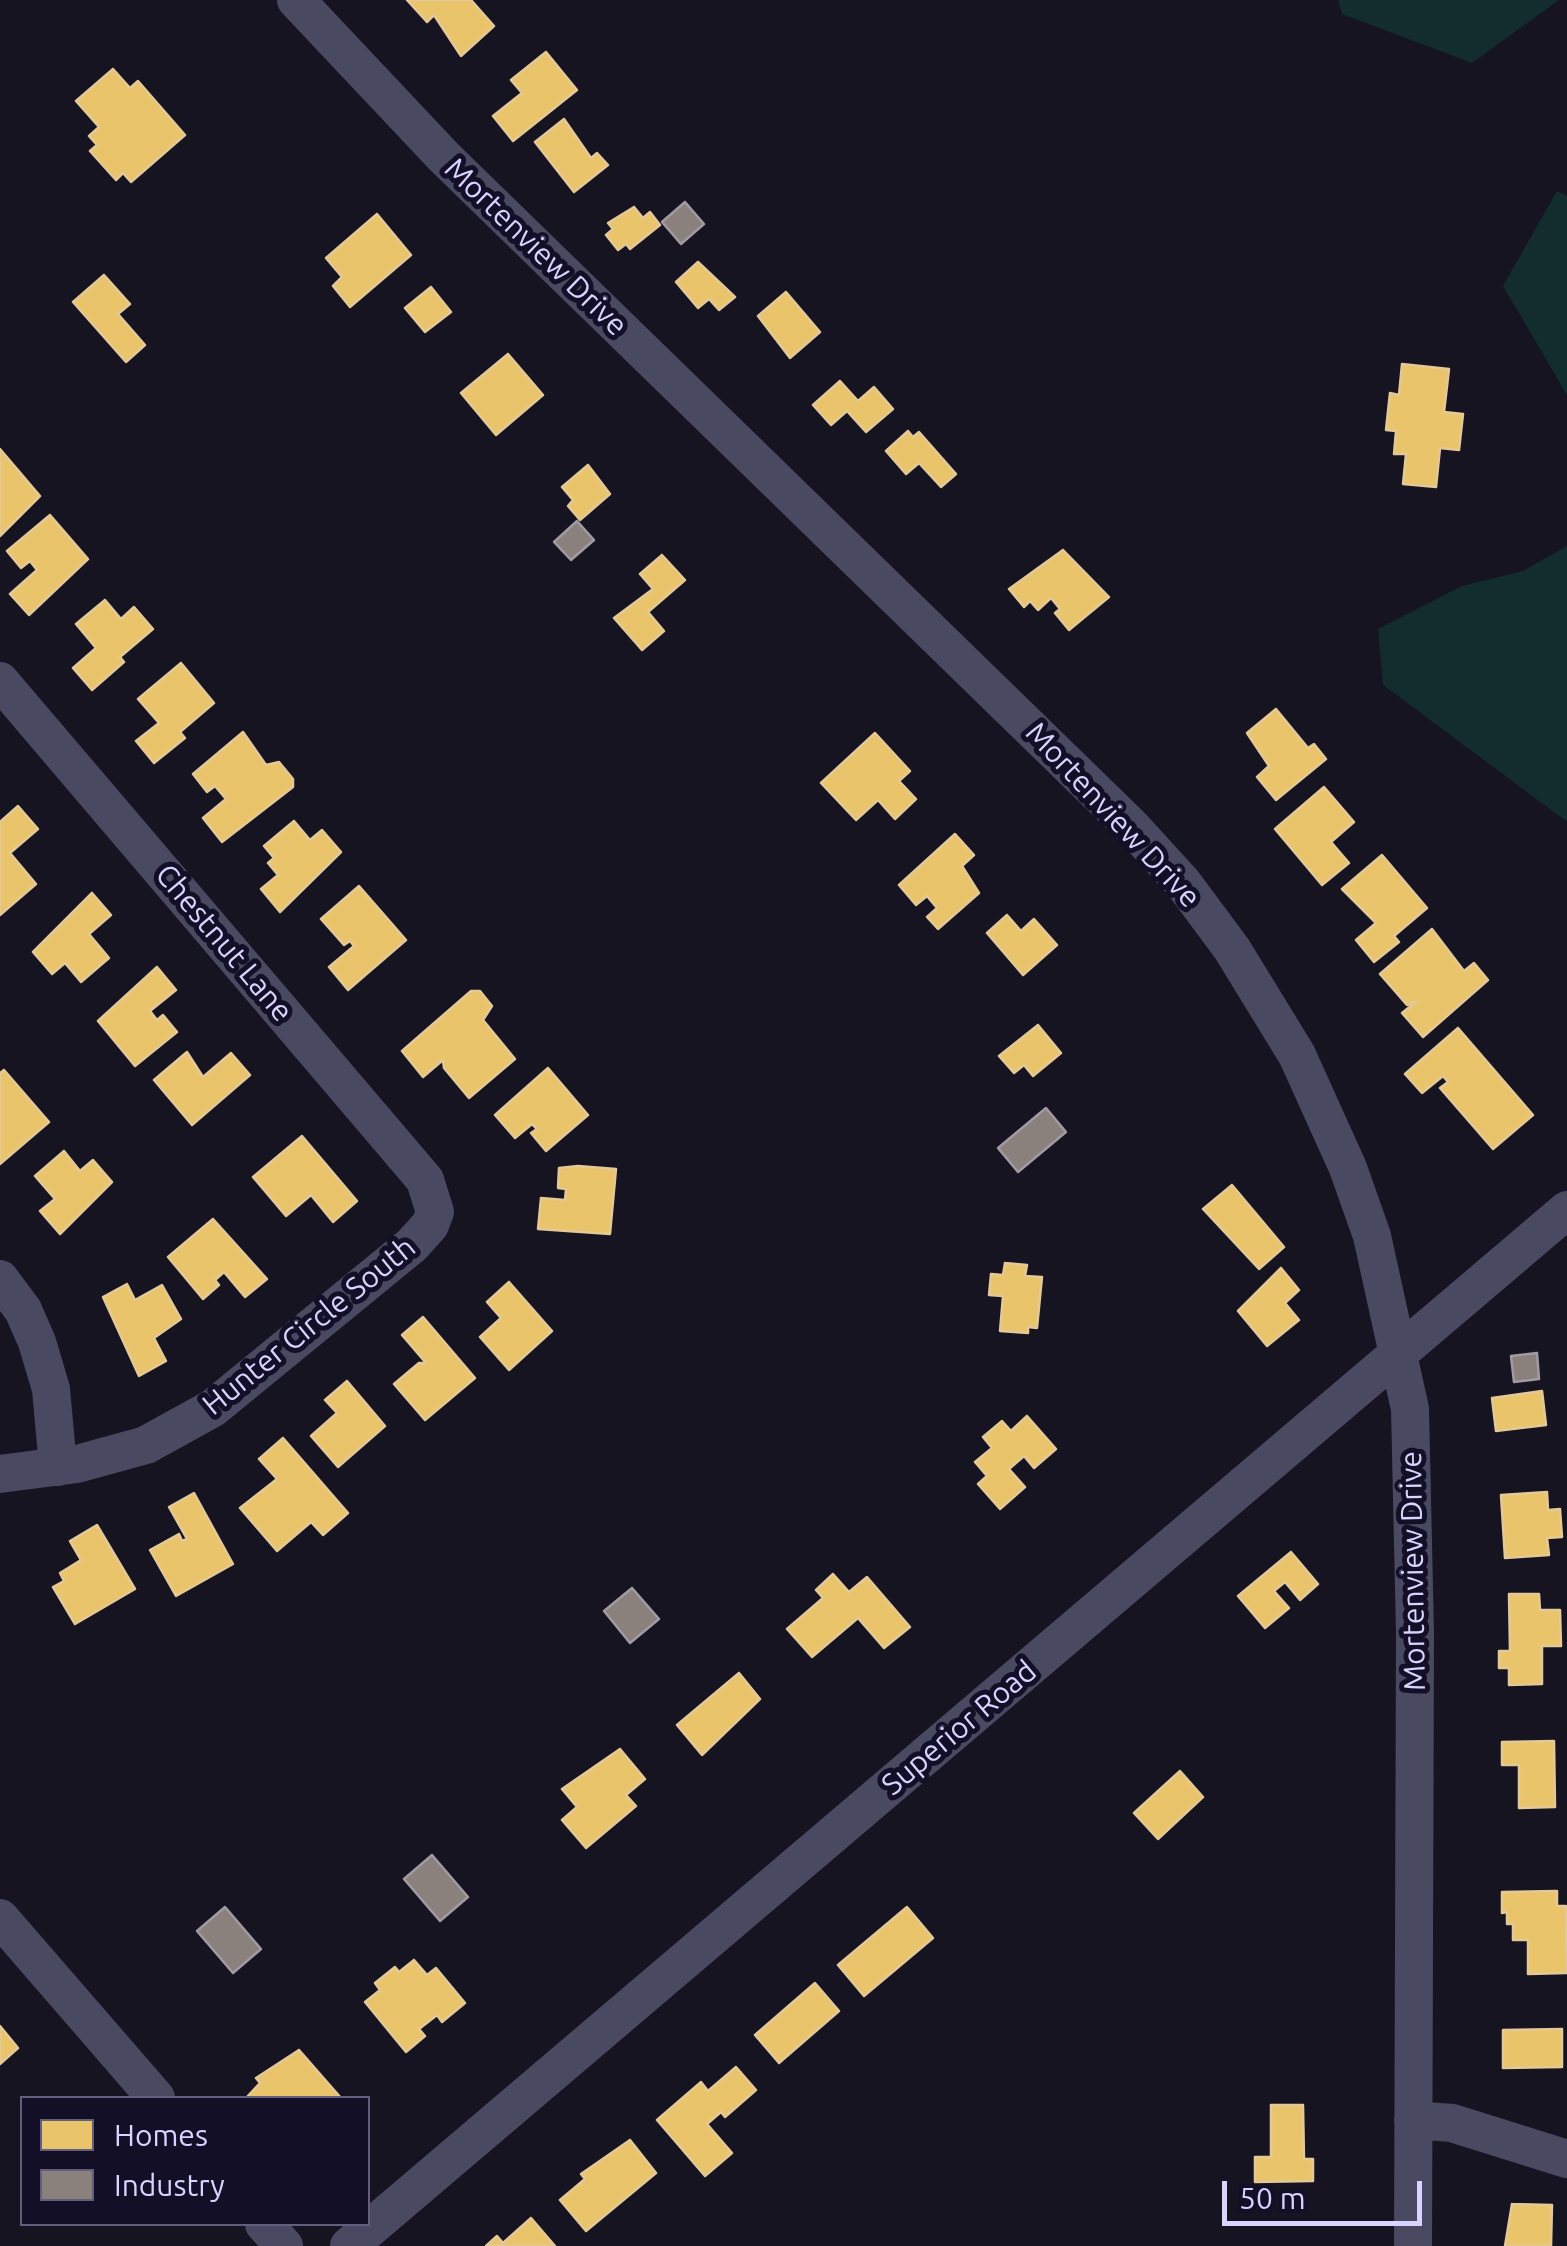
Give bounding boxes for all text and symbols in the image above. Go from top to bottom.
street label: Mortenview Drive [437,151,635,343]
street label: Mortenview Drive [1018,715,1208,915]
street label: Chestnut Lane [148,857,300,1029]
street label: Hunter Circle South [195,1229,423,1423]
street label: Mortenview Drive [1393,1451,1433,1691]
street label: Superior Road [874,1653,1044,1803]
legend [20,2096,370,2226]
text: Homes [114,2118,208,2152]
scale bar [1227,2161,1427,2223]
text: Industry [114,2168,225,2202]
text: 50 m [1239,2181,1306,2215]

